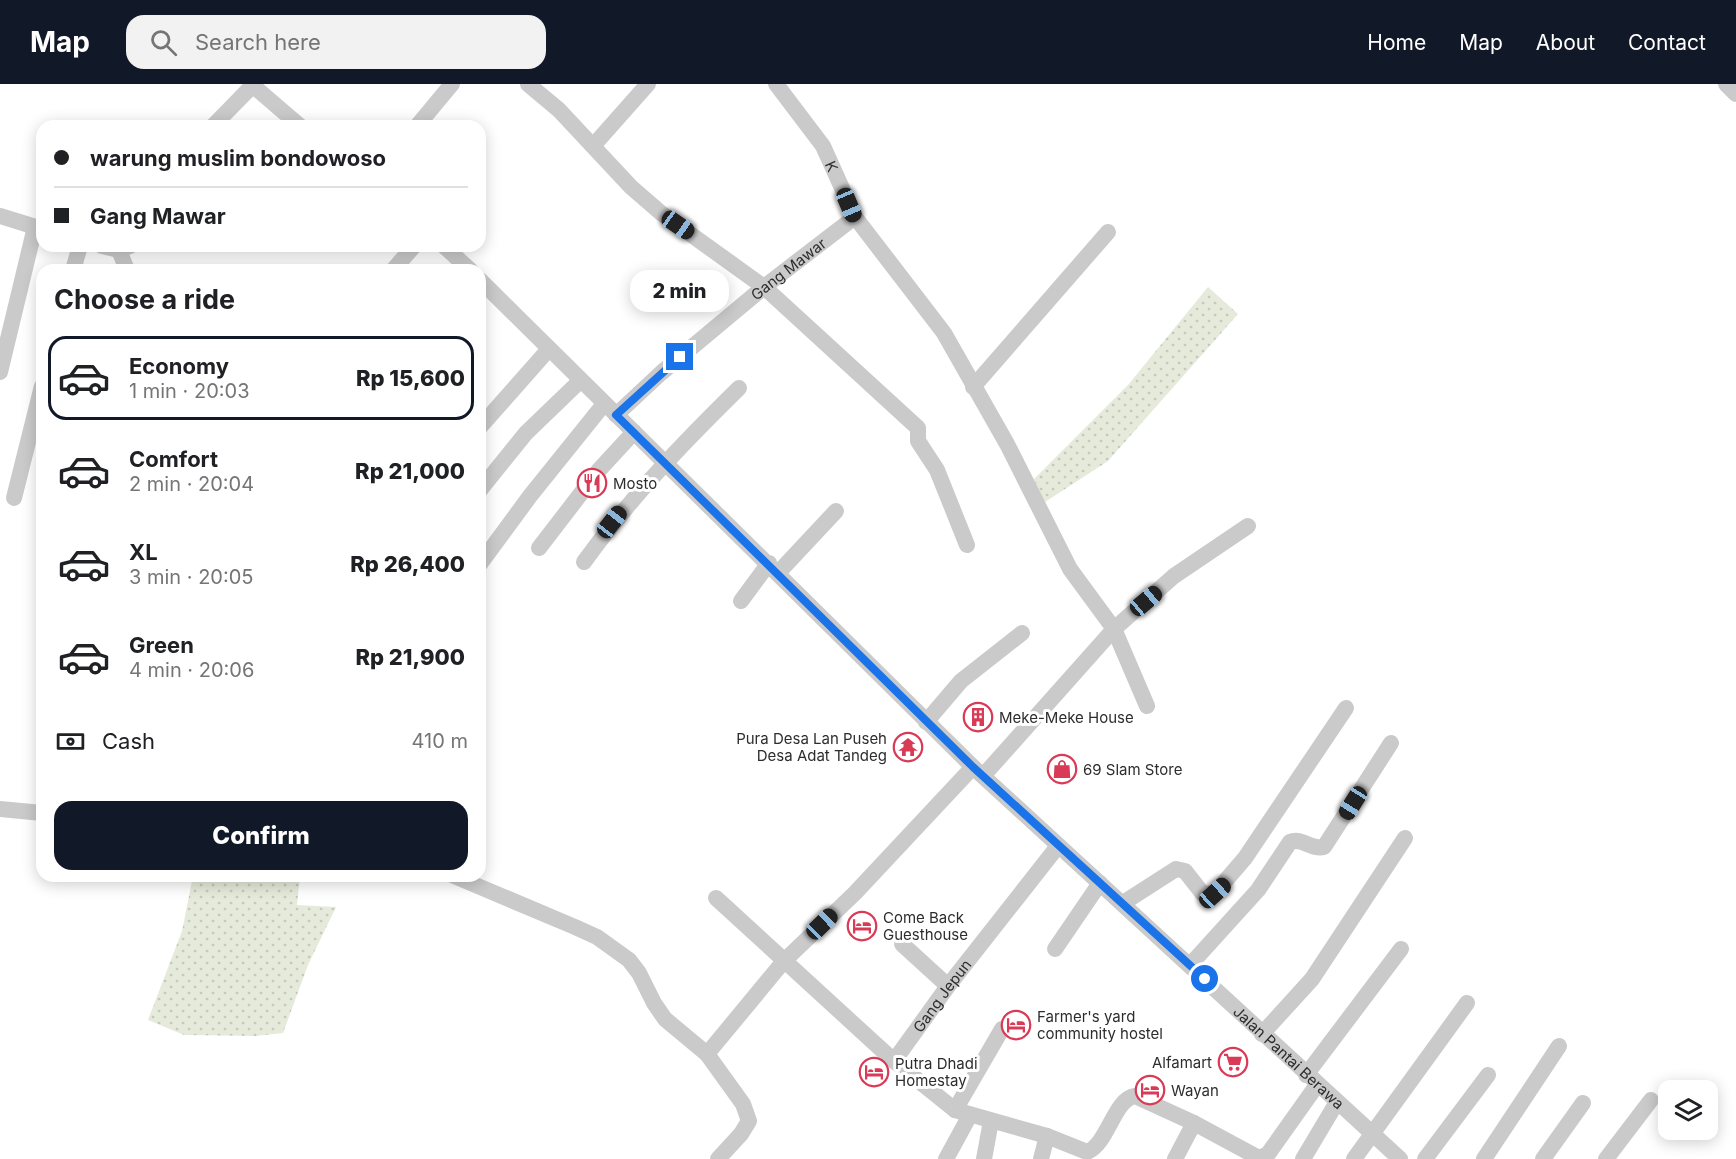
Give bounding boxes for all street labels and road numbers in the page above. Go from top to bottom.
street label: K [821,158,843,175]
street label: Gang Mawar [746,233,830,304]
street label: Gang Jepun [908,955,975,1036]
street label: Jalan Pantai Berawa [1230,1002,1348,1113]

